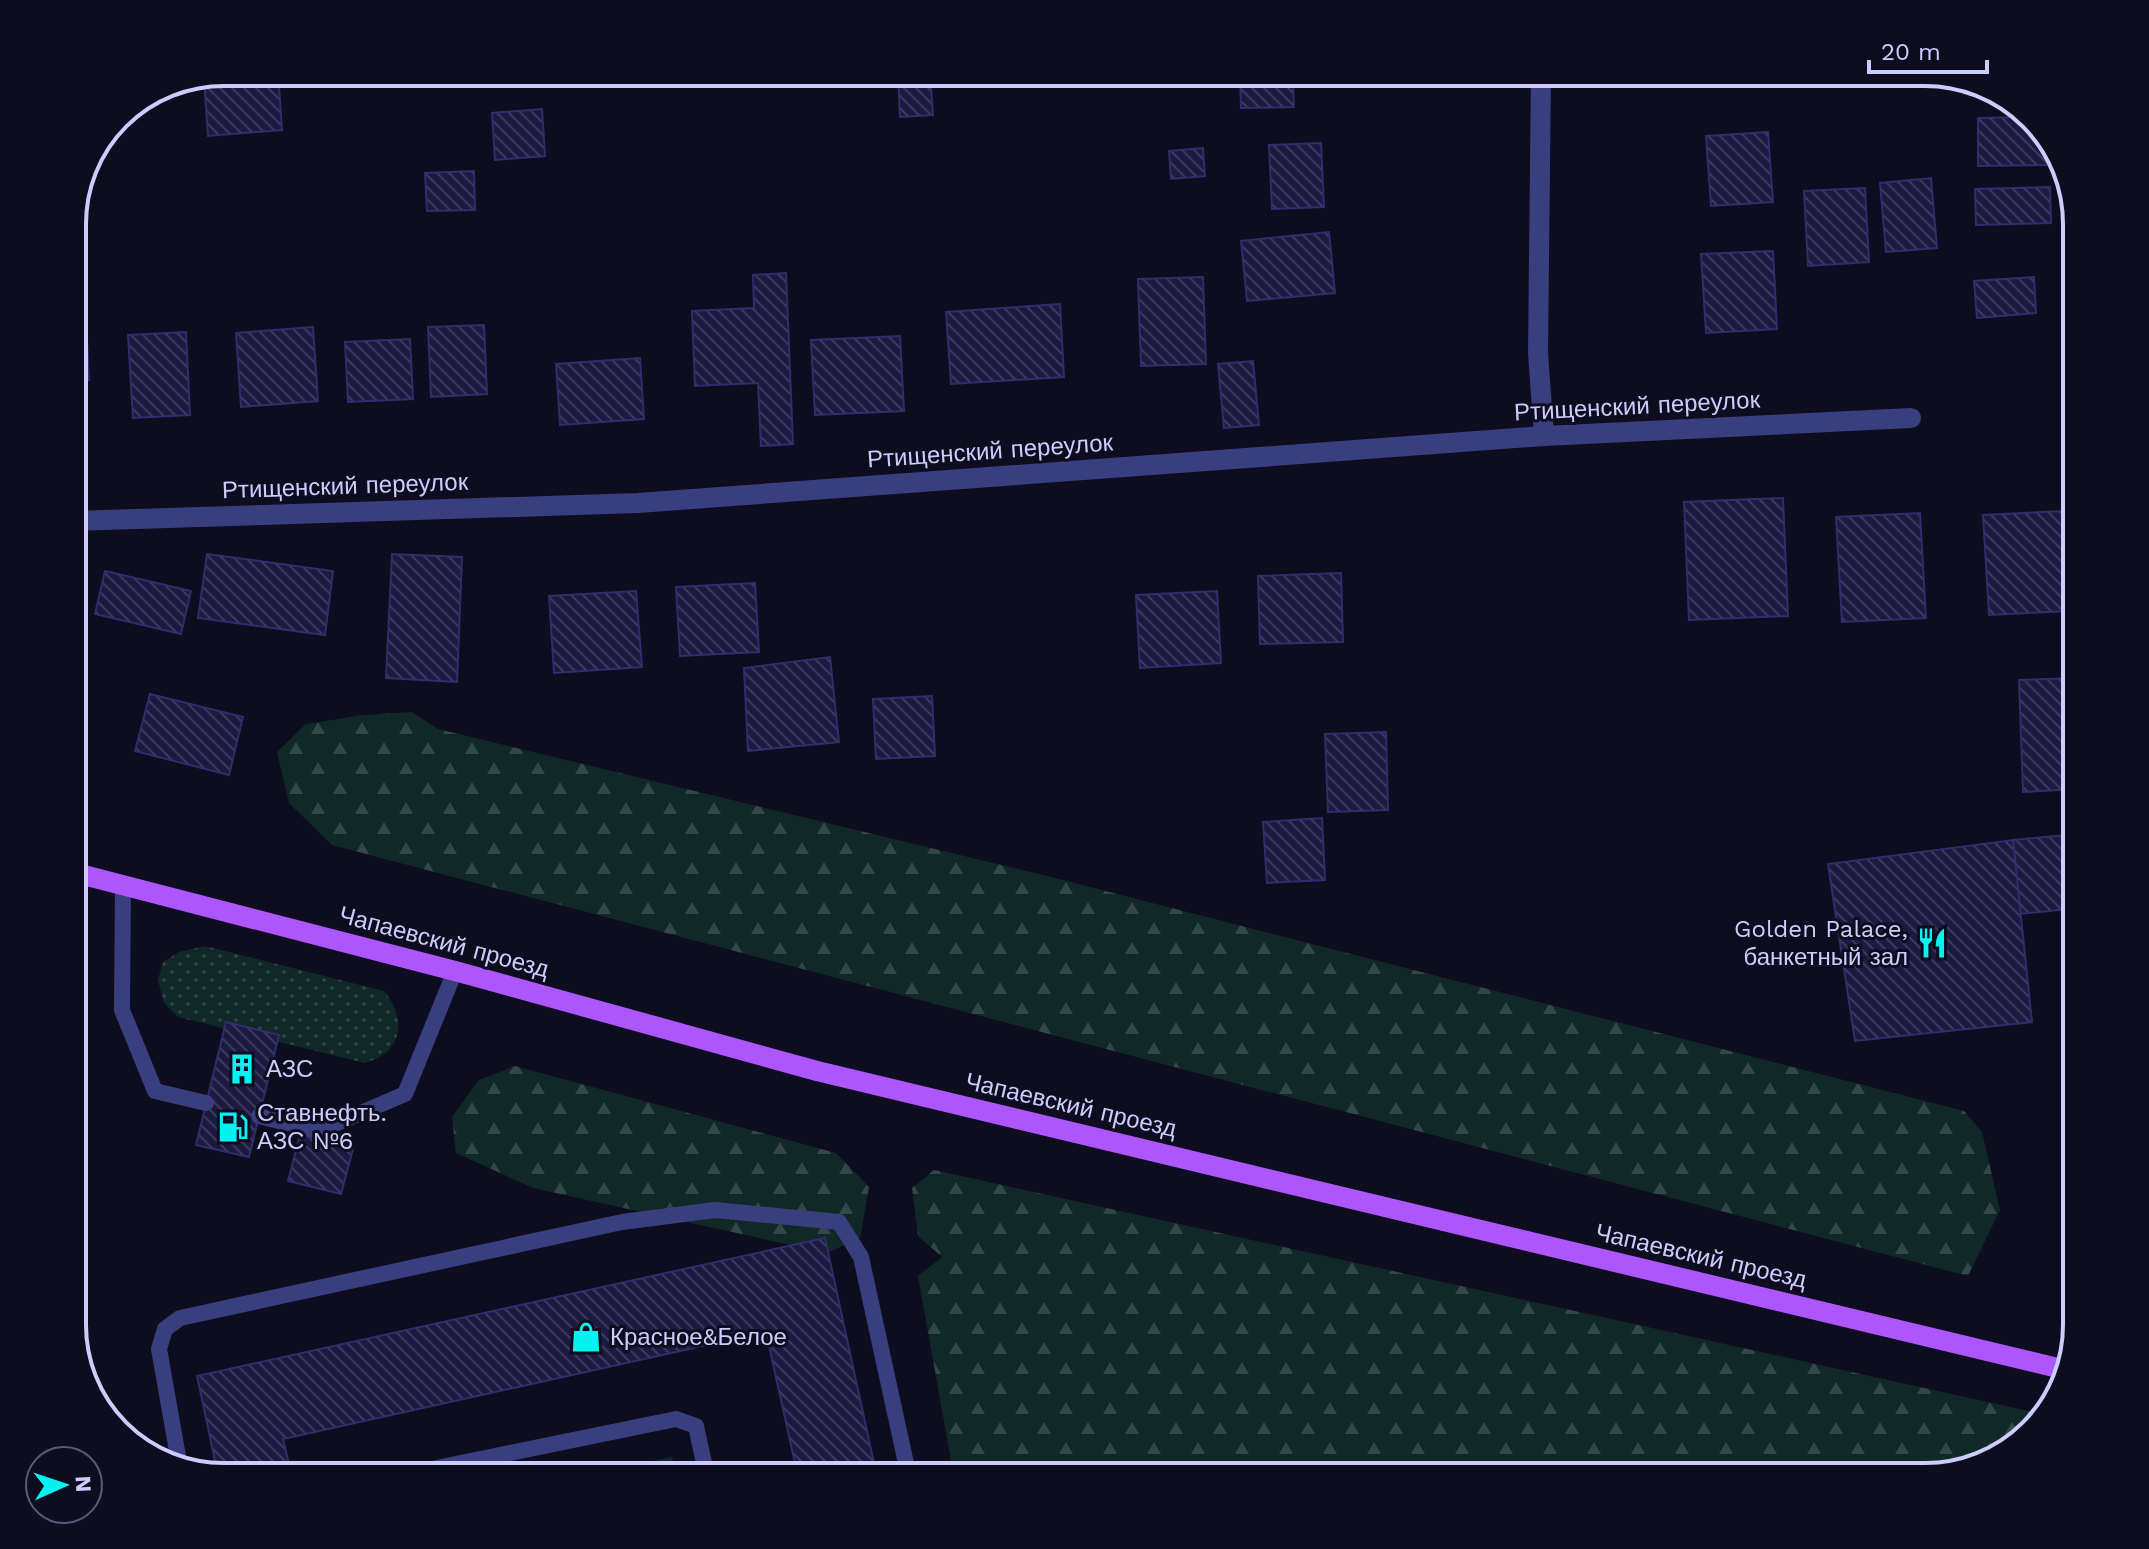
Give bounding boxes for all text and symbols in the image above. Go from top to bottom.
scale bar [1869,24,1987,74]
text: 20 m [1881,38,1941,66]
street label: Ртищенский переулок [1513,386,1761,426]
street label: Ртищенский переулок [866,428,1114,474]
street label: Ртищенский переулок [221,468,469,504]
street label: Чапаевский проезд [336,901,552,983]
place label: Golden Palace, банкетный зал [1734,915,1908,971]
restaurant icon: Golden Palace, банкетный зал [1915,926,1949,960]
building icon: АЗС [225,1052,259,1086]
place label: АЗС [266,1055,313,1083]
street label: Чапаевский проезд [963,1067,1179,1143]
place label: Ставнефть. АЗС №6 [257,1099,387,1155]
fuel station icon: Ставнефть. АЗС №6 [216,1110,250,1144]
street label: Чапаевский проезд [1593,1218,1809,1294]
shop icon: Красное&Белое [569,1320,603,1354]
place label: Красное&Белое [610,1323,787,1351]
north arrow [24,1445,104,1525]
text: N [71,1475,96,1493]

